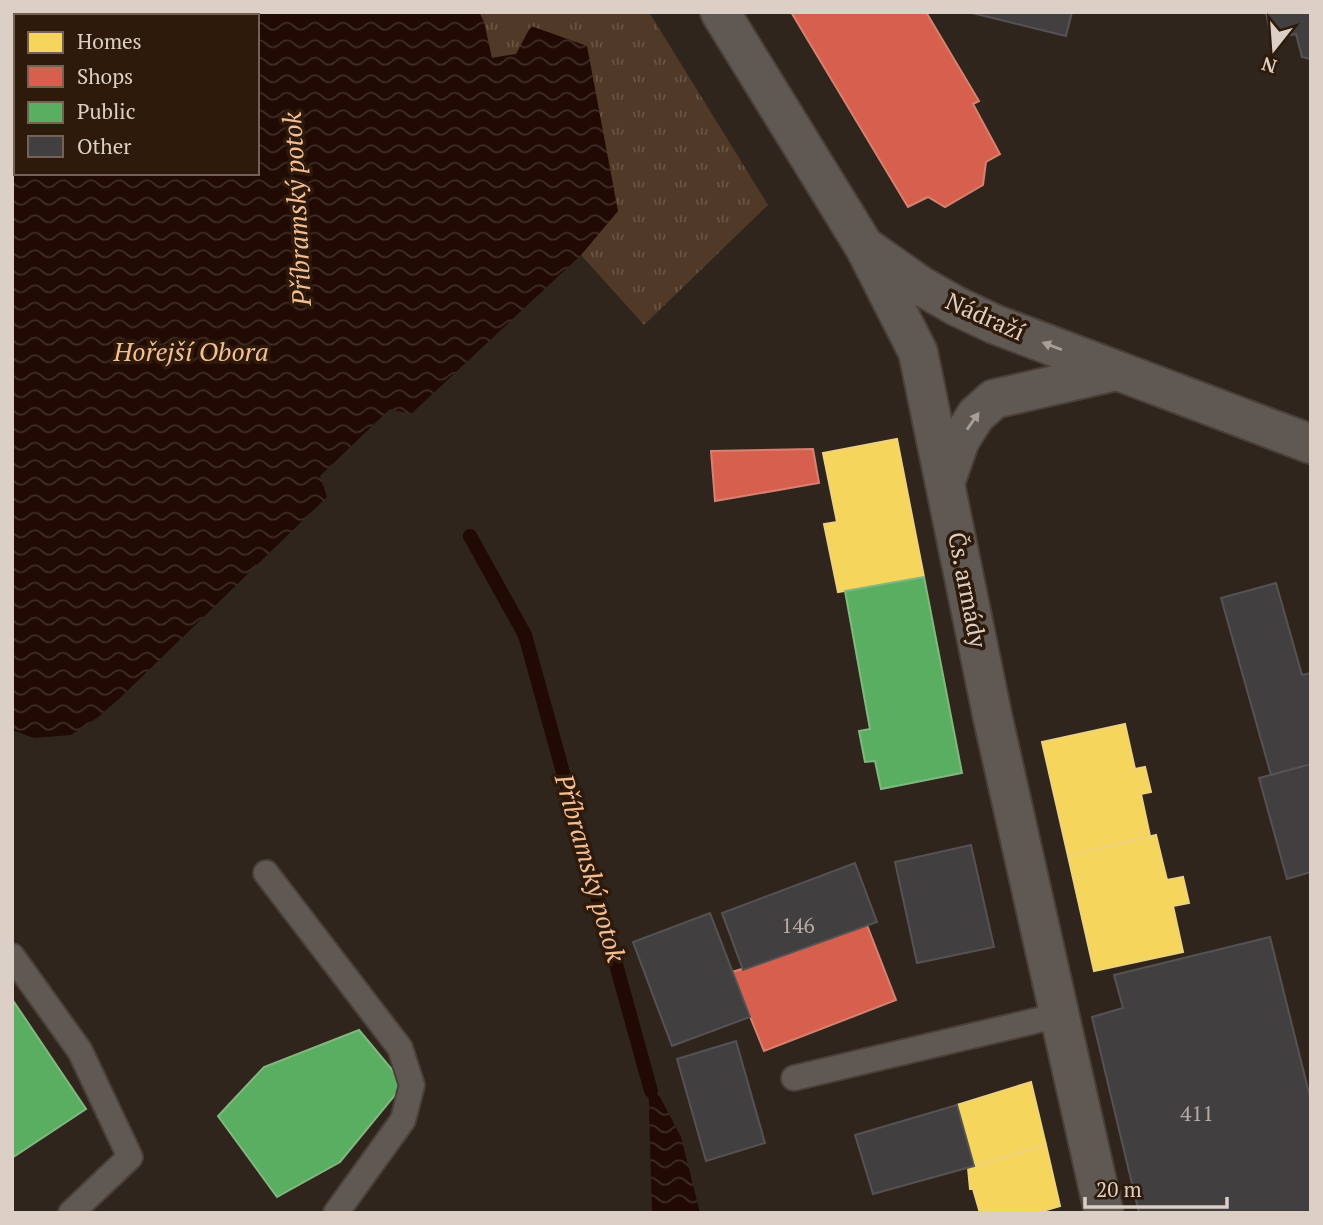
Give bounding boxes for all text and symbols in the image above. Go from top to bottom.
legend [14,14,259,175]
north arrow [1239,14,1309,84]
text: Homes [77,27,142,55]
text: N [1258,52,1279,80]
text: Shops [77,62,133,90]
text: Public [77,97,135,125]
water label: Příbramský potok [274,111,318,308]
text: Other [77,132,131,160]
street label: Nádraží [941,285,1030,348]
water label: Hořejší Obora [112,334,269,368]
one-way arrow [1041,341,1062,352]
one-way arrow [966,412,980,430]
street label: Čs. armády [941,529,995,651]
water label: Příbramský potok [548,769,634,966]
house number: 146 [781,911,815,939]
house number: 411 [1180,1099,1214,1127]
scale bar [1085,1166,1227,1210]
text: 20 m [1096,1175,1142,1203]

